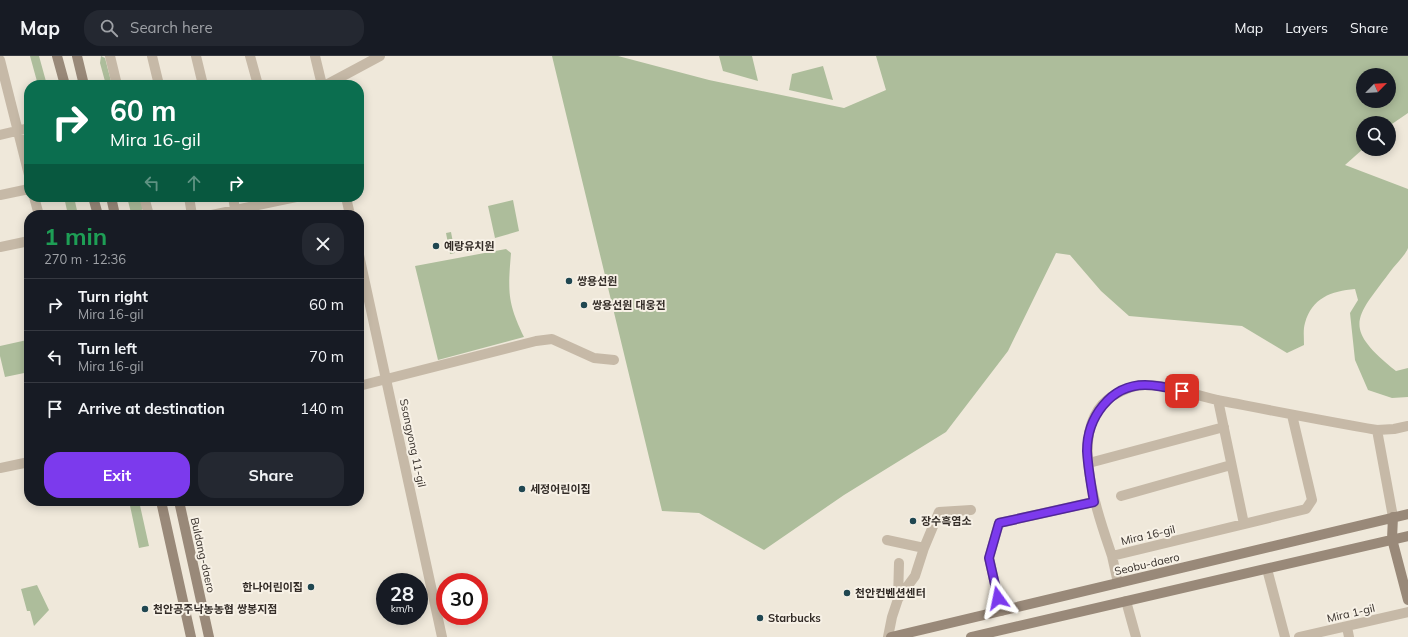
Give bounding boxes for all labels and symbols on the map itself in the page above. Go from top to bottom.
north arrow [1356,68,1396,108]
place label: 예랑유치원 [444,239,495,253]
marker: 예랑유치원 [431,241,441,251]
place label: 쌍용선원 [577,274,617,288]
marker: 쌍용선원 [564,276,574,286]
place label: 쌍용선원 대웅전 [592,298,666,312]
marker: 쌍용선원 대웅전 [579,300,589,310]
pin [1165,374,1199,408]
street label: Ssangyong 11-gil [397,398,429,488]
place label: 세정어린이집 [530,482,591,496]
marker: 세정어린이집 [517,484,527,494]
place label: 장수흑염소 [921,514,972,528]
street label: Buldang-daero [188,516,218,594]
marker: 장수흑염소 [908,516,918,526]
street label: Mira 16-gil [1119,522,1177,548]
street label: Seobu-daero [1113,550,1181,578]
speed limit sign: 30 [436,573,488,625]
position arrow [977,577,1019,619]
place label: 한나어린이집 [242,580,303,594]
marker: 한나어린이집 [306,582,316,592]
place label: 천안컨벤션센터 [855,586,926,600]
marker: 천안컨벤션센터 [842,588,852,598]
street label: Mira 1-gil [1326,601,1376,625]
place label: 천안공주낙농농협 쌍봉지점 [153,602,277,616]
marker: 천안공주낙농농협 쌍봉지점 [140,604,150,614]
place label: Starbucks [768,611,821,625]
marker: Starbucks [755,613,765,623]

